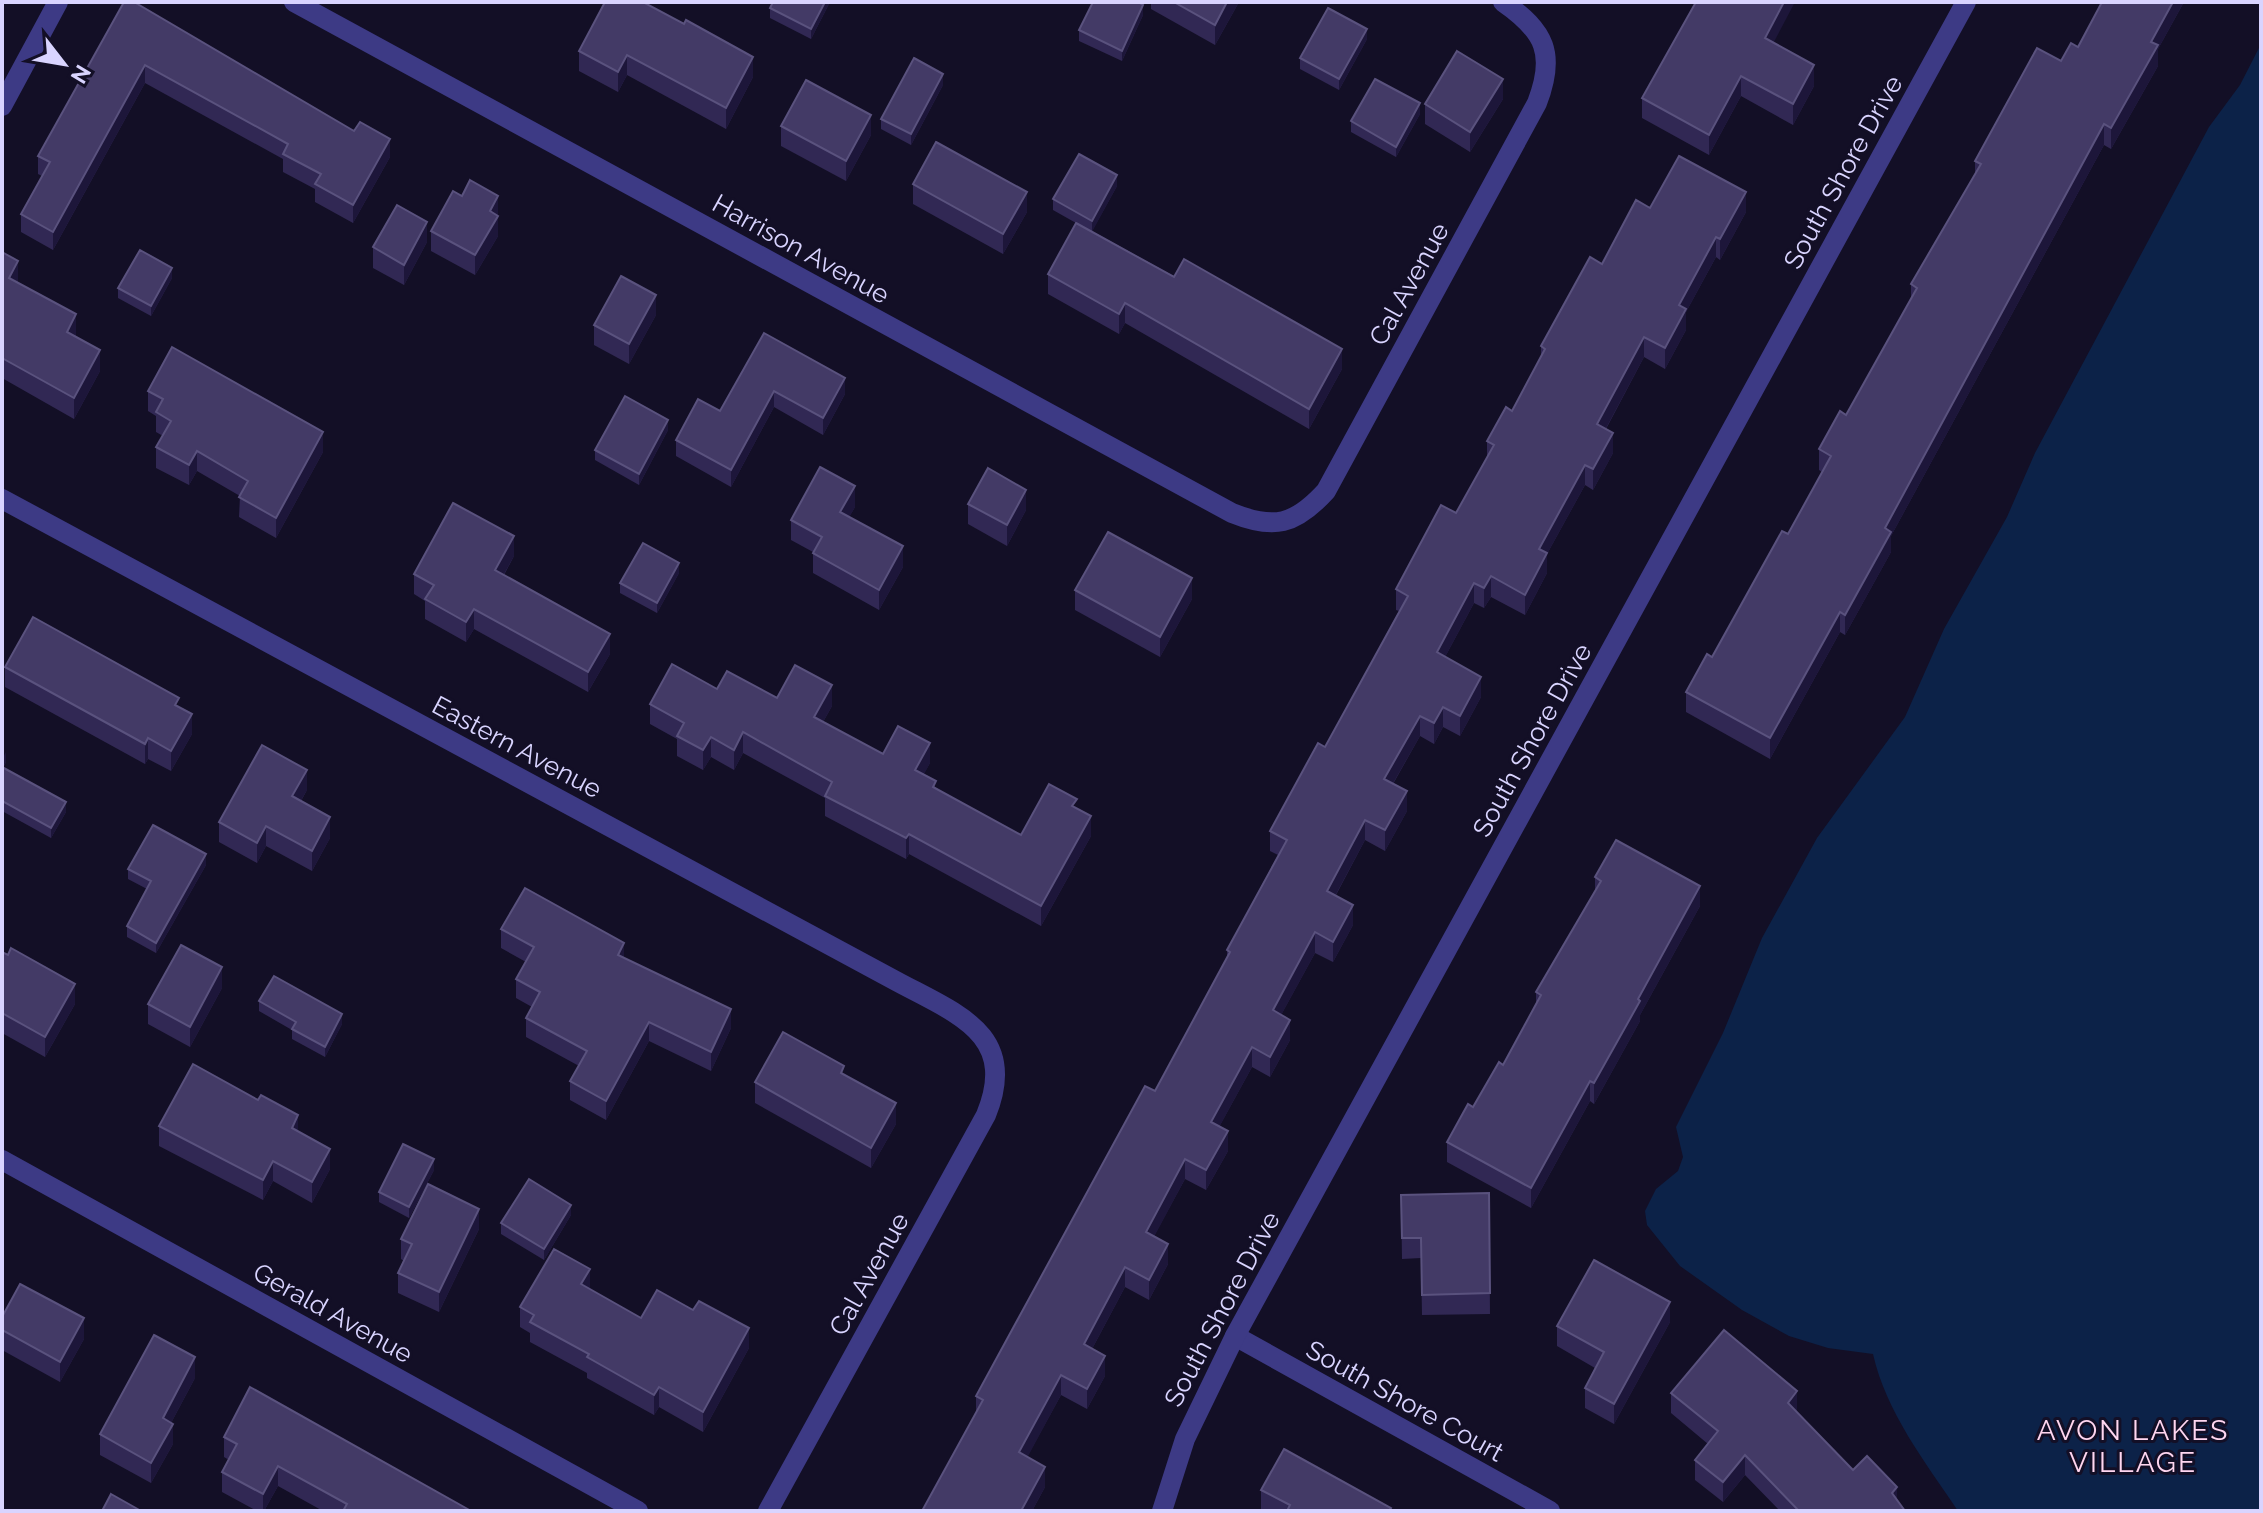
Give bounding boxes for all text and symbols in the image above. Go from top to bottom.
north arrow [24,24,104,104]
text: N [66,60,97,88]
street label: South Shore Drive [1777,70,1909,274]
street label: Harrison Avenue [707,188,895,310]
street label: Cal Avenue [1363,218,1455,350]
street label: South Shore Drive [1466,638,1598,842]
street label: Eastern Avenue [427,690,607,804]
street label: South Shore Drive [1158,1206,1286,1412]
street label: Cal Avenue [823,1208,915,1340]
street label: Gerald Avenue [248,1257,418,1369]
street label: South Shore Court [1301,1334,1509,1468]
district label: AVON LAKES VILLAGE [2037,1414,2229,1479]

